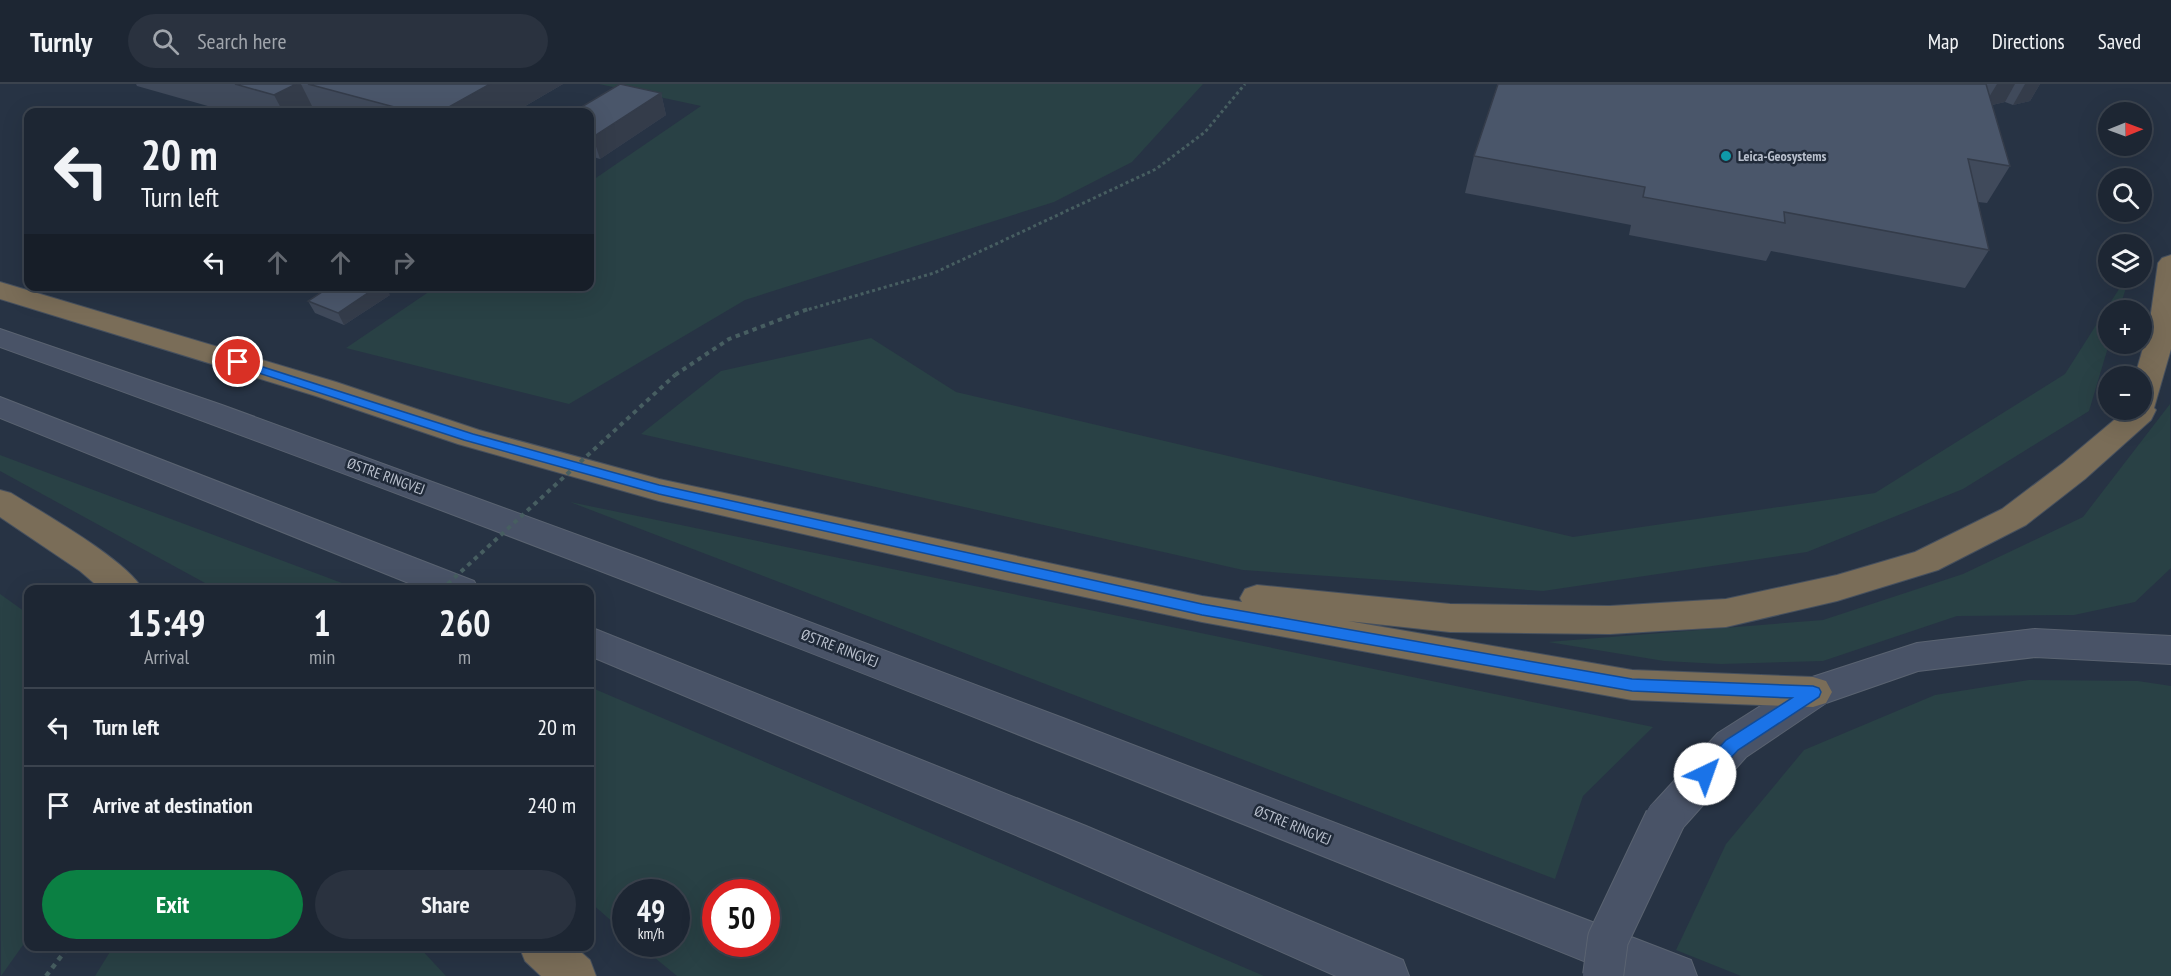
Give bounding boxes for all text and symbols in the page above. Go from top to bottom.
search box [128,14,548,68]
text: Turnly [30,23,92,60]
icon: search [149,25,182,58]
text: Search here [197,27,287,55]
text: Map [1928,28,1959,55]
text: Directions [1992,28,2065,55]
text: Saved [2098,28,2141,55]
north arrow [2098,102,2152,156]
map controls [2098,102,2152,420]
text: 20 m [141,127,218,182]
icon: left [42,132,120,210]
place label: Leica-Geosystems [1738,147,1827,165]
marker: Leica-Geosystems [1719,149,1733,163]
button: search [2098,168,2152,222]
text: Turn left [141,180,219,214]
button: layers [2098,234,2152,288]
icon: left [198,246,231,279]
icon: ahead [261,246,294,279]
icon: ahead [324,246,357,279]
icon: right [387,246,420,279]
button: + [2098,300,2152,354]
pin [212,336,263,387]
icon: arrive [221,345,254,378]
button: − [2098,366,2152,420]
street label: ØSTRE RINGVEJ [345,453,427,499]
text: 15:49 [128,599,205,646]
text: 1 [313,599,331,646]
text: 260 [439,599,490,646]
street label: ØSTRE RINGVEJ [799,625,881,671]
text: Arrival [144,644,189,670]
text: min [309,644,335,670]
text: m [458,644,471,670]
icon: left [42,711,75,744]
text: Turn left [93,713,159,741]
text: 20 m [537,713,576,741]
position arrow [1673,742,1737,806]
icon: arrive [42,789,75,822]
text: Arrive at destination [93,791,253,819]
text: 240 m [527,791,576,819]
street label: ØSTRE RINGVEJ [1252,801,1334,849]
button: Exit [42,870,303,939]
button: Share [315,870,576,939]
speed limit sign: 50 [702,879,780,957]
text: 49 [637,891,665,930]
text: km/h [638,924,664,943]

